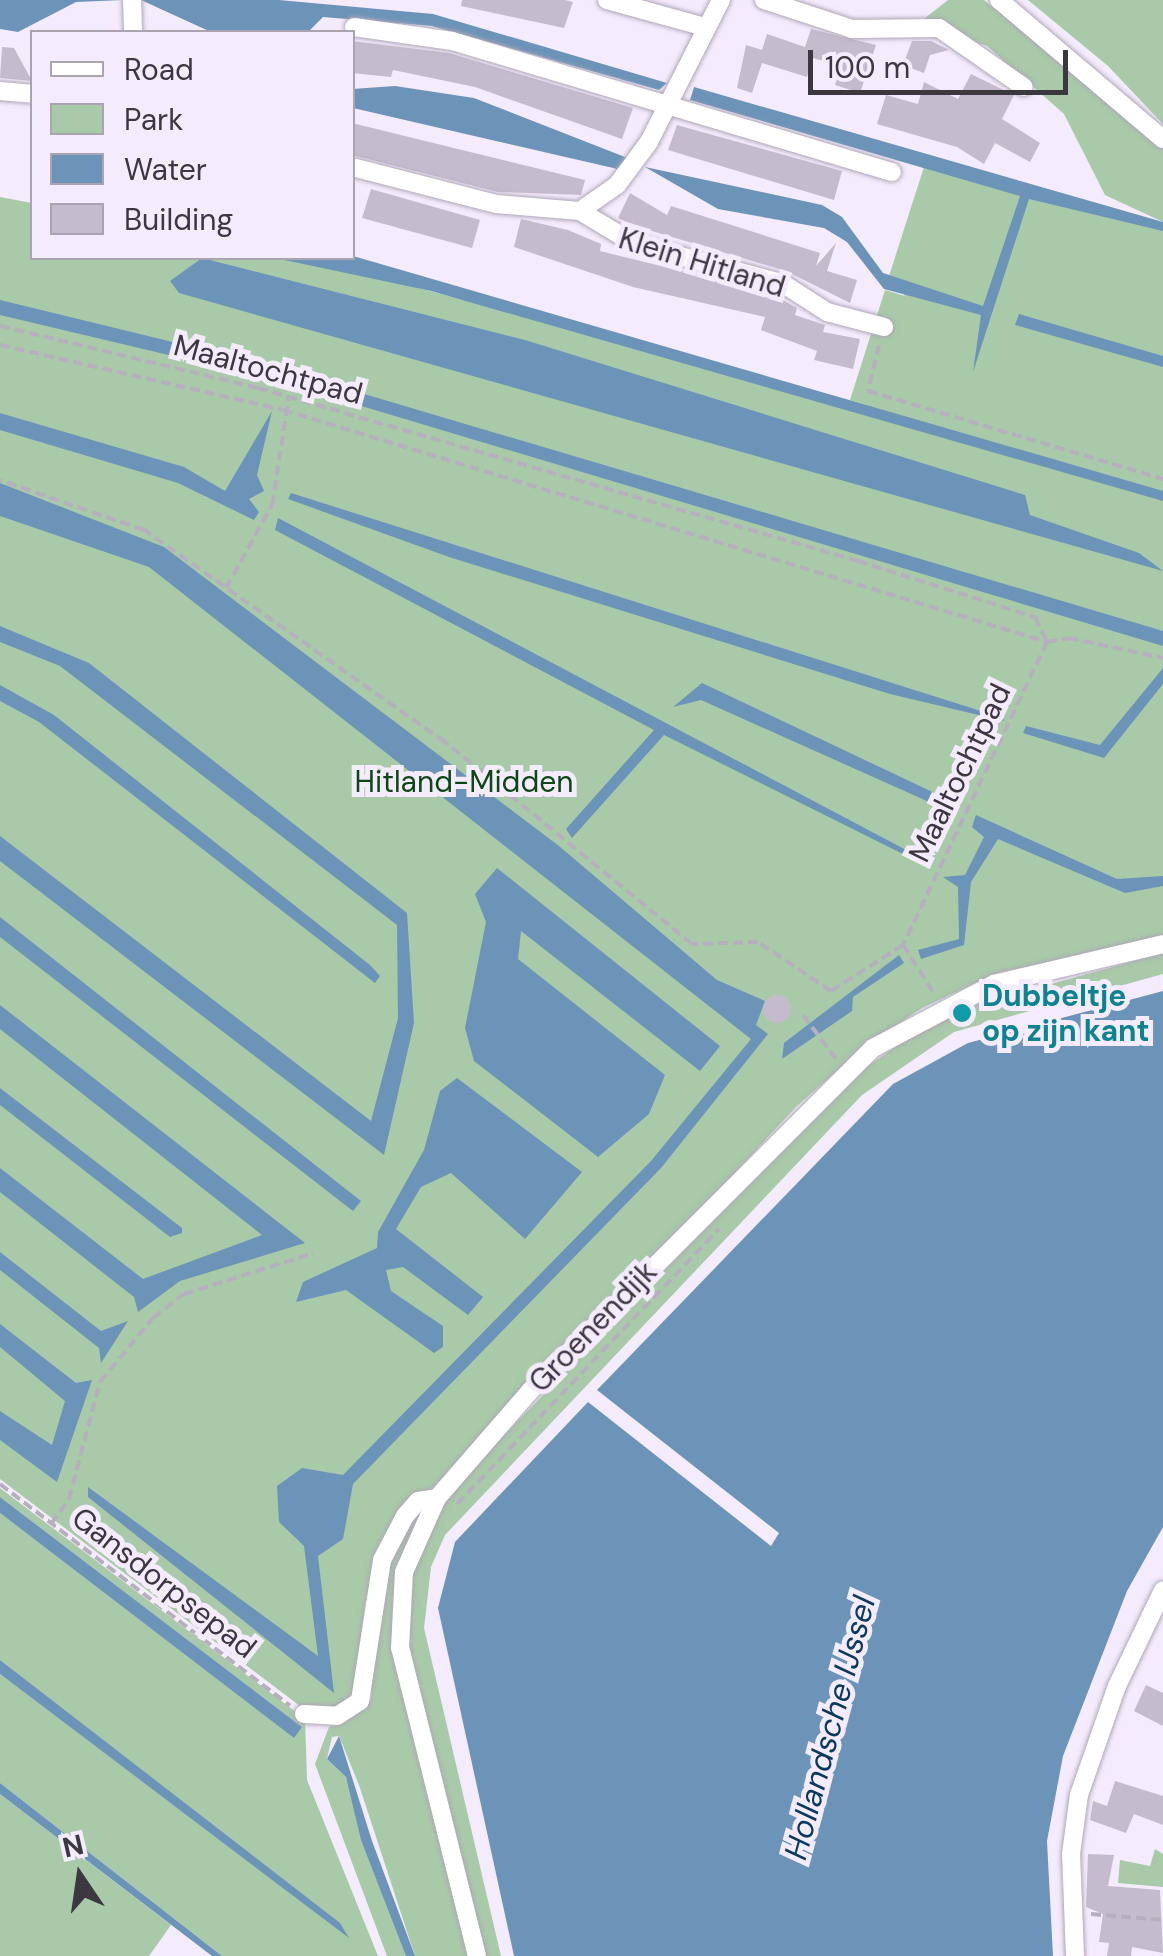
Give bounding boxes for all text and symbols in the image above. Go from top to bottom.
legend [30,30,355,260]
scale bar [813,30,1073,92]
text: 100 m [825,48,910,87]
text: Road [124,50,194,89]
text: Park [124,100,183,139]
text: Water [124,150,207,189]
text: Building [124,200,233,239]
street label: Klein Hitland [614,221,790,305]
street label: Maaltochtpad [170,328,366,412]
street label: Maaltochtpad [901,678,1019,868]
park label: Hitland-Midden [355,764,573,800]
place label: Dubbeltje op zijn kant [982,978,1150,1048]
marker: Dubbeltje op zijn kant [951,1002,973,1024]
street label: Groenendijk [522,1254,664,1400]
street label: Gansdorpsepad [65,1500,263,1666]
water label: Hollandsche IJssel [776,1592,884,1864]
north arrow [30,1826,130,1926]
text: N [59,1826,87,1867]

